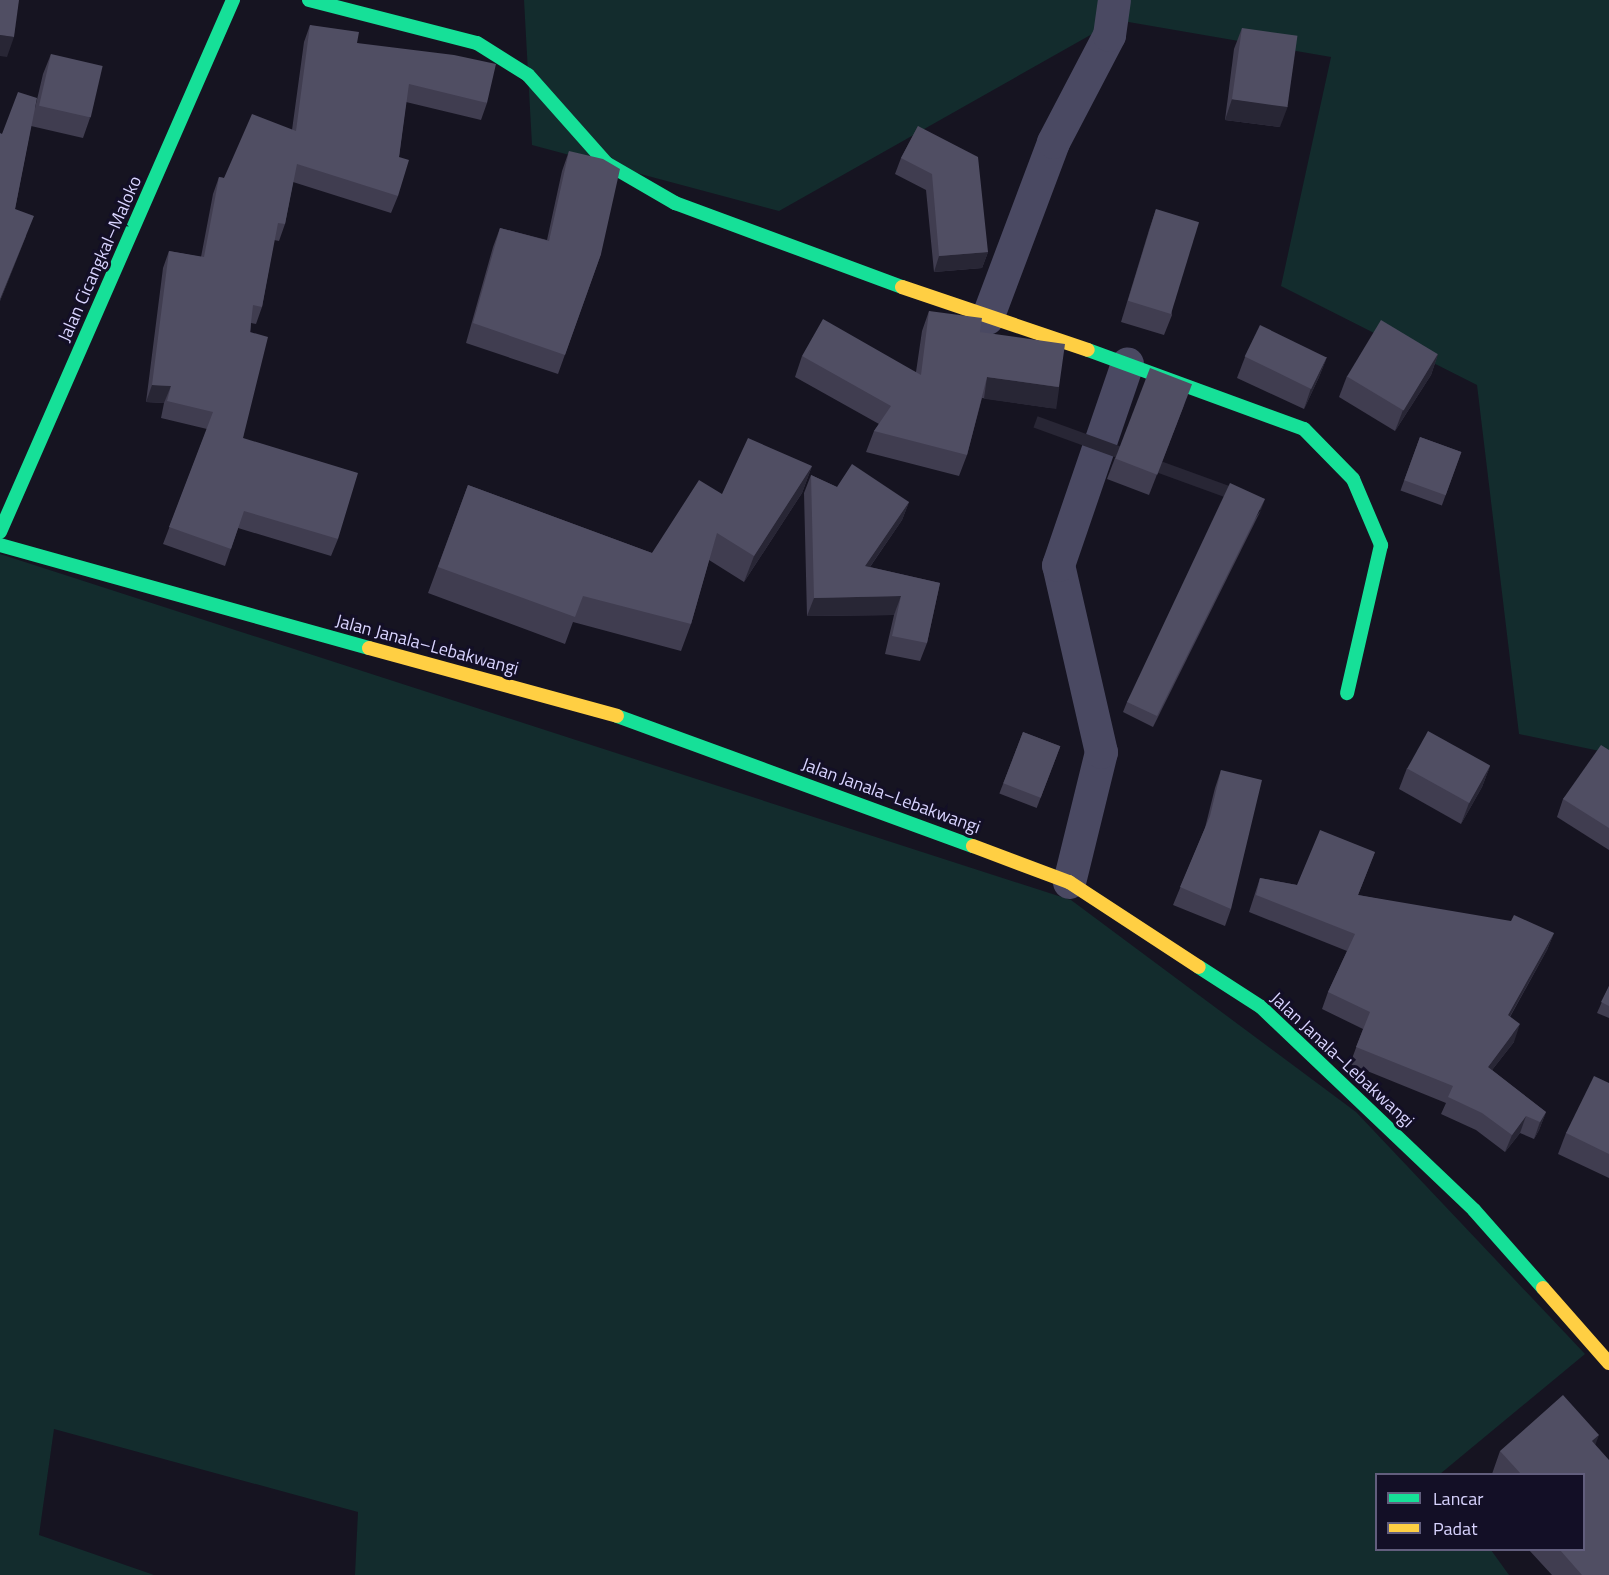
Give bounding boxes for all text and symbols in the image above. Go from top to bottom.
street label: Jalan Cicangkal–Maloko [54,173,146,345]
street label: Jalan Janala–Lebakwangi [333,610,521,680]
street label: Jalan Janala–Lebakwangi [799,754,983,838]
street label: Jalan Janala–Lebakwangi [1266,988,1418,1132]
legend [1375,1473,1585,1551]
text: Lancar [1433,1485,1483,1512]
text: Padat [1433,1515,1477,1542]

